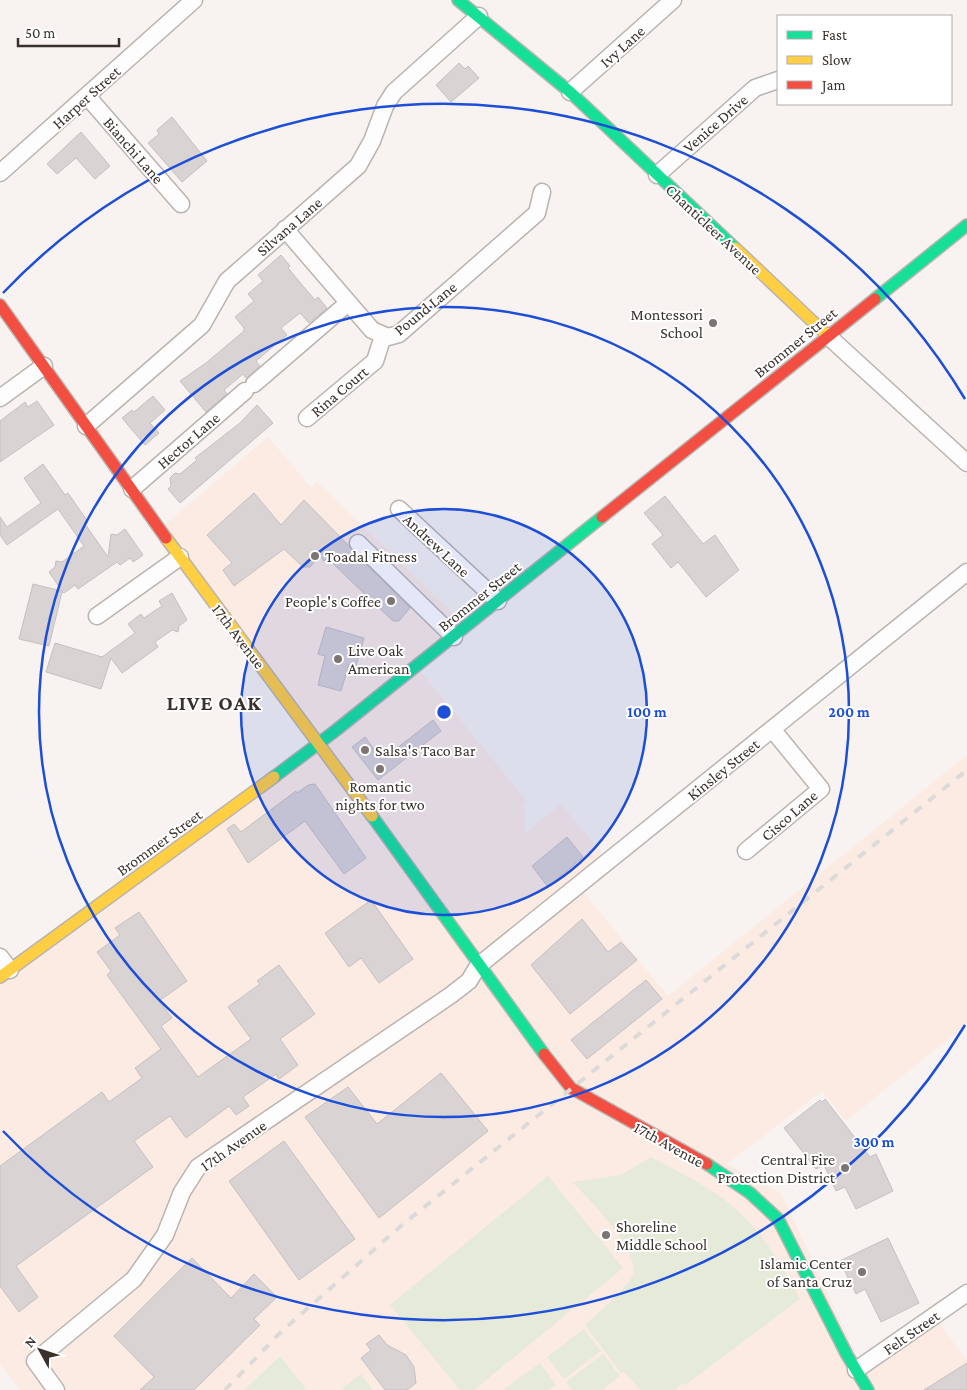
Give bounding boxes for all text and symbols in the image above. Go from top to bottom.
scale bar [18,15,119,47]
legend [777,15,952,105]
street label: Ivy Lane [597,22,649,71]
text: 50 m [25,25,55,41]
text: Fast [822,27,848,43]
text: Slow [822,52,852,68]
street label: Harper Street [49,62,125,133]
text: Jam [820,77,845,94]
street label: Venice Drive [680,91,751,156]
street label: Bianchi Lane [100,114,167,187]
street label: Chanticleer Avenue [662,181,765,278]
street label: Silvana Lane [253,194,325,259]
street label: Pound Lane [391,278,460,339]
street label: Brommer Street [751,304,840,381]
place label: Montessori School [631,306,703,341]
marker: Montessori School [707,317,719,329]
street label: Rina Court [308,362,372,420]
street label: Hector Lane [154,409,223,472]
street label: Andrew Lane [400,510,473,580]
place label: Toadal Fitness [325,548,417,565]
marker: Toadal Fitness [309,550,321,562]
street label: Brommer Street [435,558,524,635]
place label: People's Coffee [285,593,381,611]
marker: People's Coffee [385,595,397,607]
street label: 17th Avenue [209,601,268,672]
place label: Live Oak American [348,642,410,677]
marker: Live Oak American [332,653,344,665]
district label: LIVE OAK [166,691,262,715]
centre of rings [435,703,453,721]
text: 100 m [627,704,667,720]
text: 200 m [828,704,870,720]
street label: Kinsley Street [684,735,764,804]
place label: Salsa's Taco Bar [375,742,476,759]
marker: Salsa's Taco Bar [359,744,371,756]
marker: Romantic nights for two [374,763,386,775]
place label: Romantic nights for two [335,778,425,814]
street label: Cisco Lane [758,787,821,844]
street label: Brommer Street [113,805,206,879]
street label: 17th Avenue [197,1116,270,1174]
street label: 17th Avenue [631,1118,706,1170]
text: 300 m [853,1134,895,1150]
place label: Central Fire Protection District [718,1151,836,1186]
marker: Central Fire Protection District [839,1162,851,1174]
place label: Shoreline Middle School [616,1218,707,1253]
marker: Shoreline Middle School [600,1229,612,1241]
place label: Islamic Center of Santa Cruz [760,1255,852,1290]
marker: Islamic Center of Santa Cruz [856,1266,868,1278]
street label: Felt Street [880,1307,943,1358]
north arrow [15,1325,65,1375]
text: N [21,1332,40,1350]

